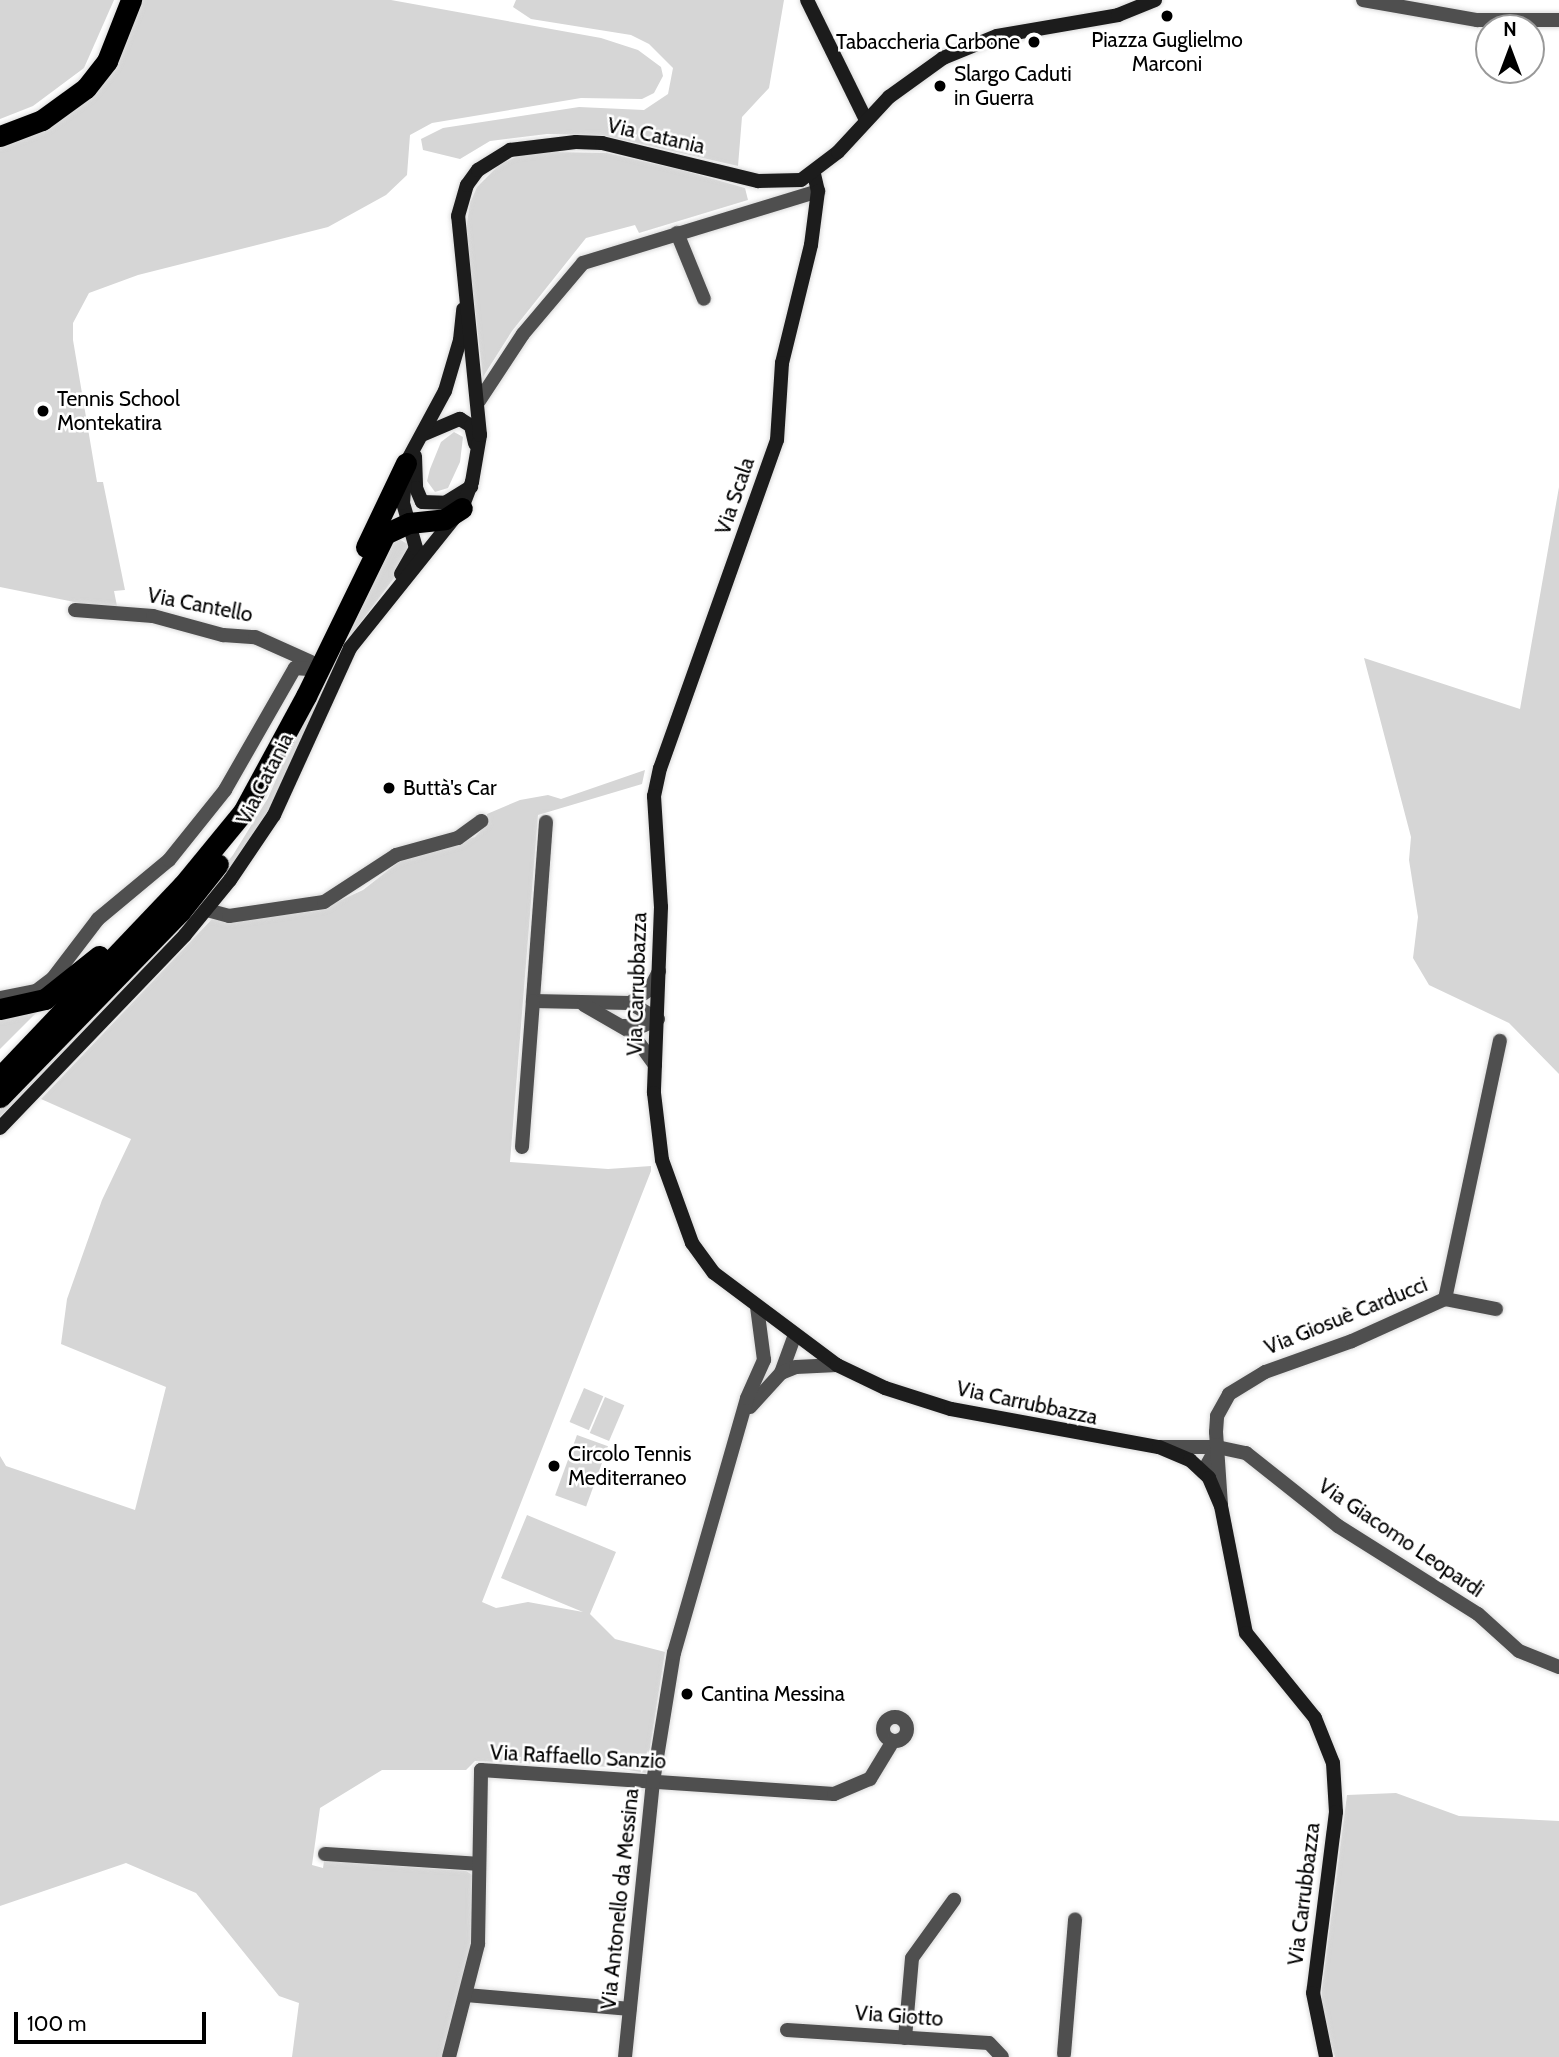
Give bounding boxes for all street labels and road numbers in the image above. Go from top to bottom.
street label: Via Catania [605,113,707,159]
street label: Via Scala [710,454,760,538]
street label: Via Cantello [145,582,255,628]
street label: Via Catania [231,729,299,829]
street label: Via Carrubbazza [622,912,652,1056]
street label: Via Giosuè Carducci [1261,1272,1431,1360]
street label: Via Carrubbazza [954,1376,1100,1430]
street label: Via Giacomo Leopardi [1314,1473,1488,1603]
street label: Via Raffaello Sanzio [489,1740,667,1774]
street label: Via Antonello da Messina [596,1787,644,2011]
street label: Via Carrubbazza [1283,1821,1325,1967]
street label: Via Giotto [854,2000,944,2032]

